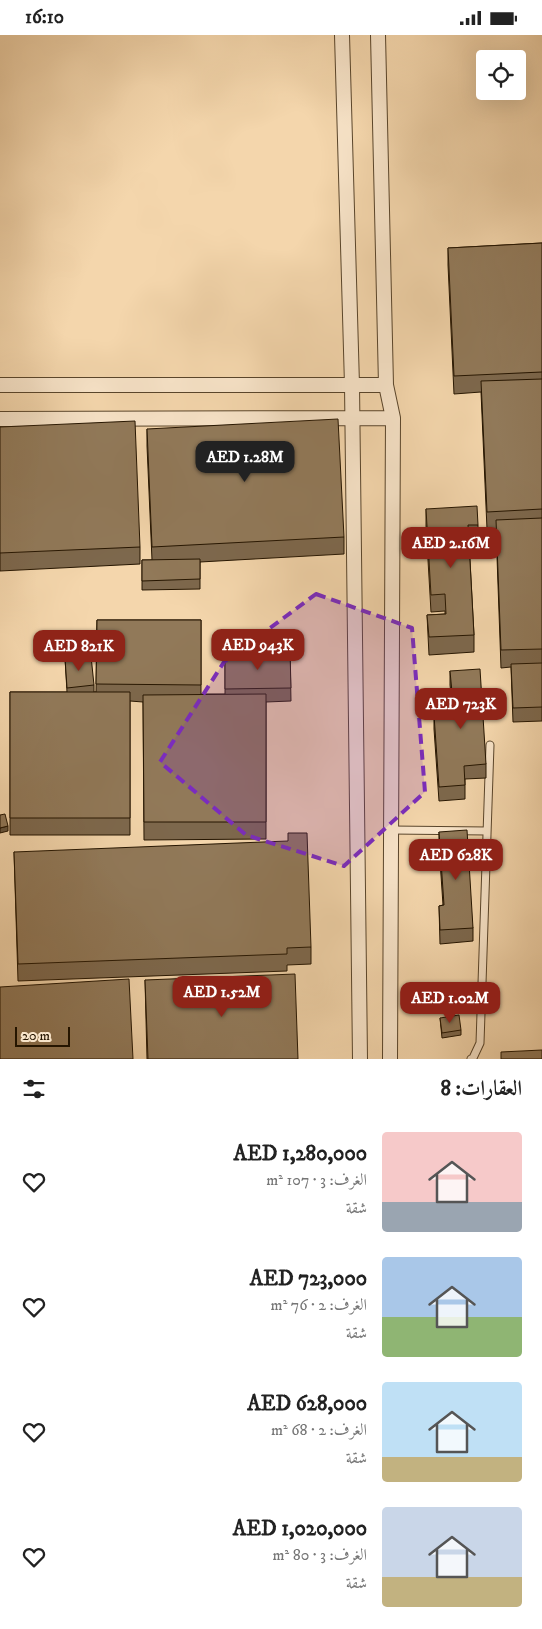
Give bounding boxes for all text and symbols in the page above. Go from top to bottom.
text: 16:10 [25,6,64,29]
map controls [476,50,526,100]
button: locate [476,50,526,100]
pin: AED 1.28M [188,441,302,483]
text: AED 1.28M [206,447,284,467]
pin: AED 2.16M [394,527,508,569]
text: AED 2.16M [412,533,490,553]
pin: AED 821K [27,629,131,672]
pin: AED 943K [206,629,310,671]
text: AED 943K [222,635,294,655]
text: AED 821K [44,636,114,656]
pin: AED 723K [409,687,513,730]
text: AED 723K [426,694,496,714]
pin: AED 628K [404,839,508,881]
text: AED 628K [420,845,492,865]
pin: AED 1.52M [165,975,279,1018]
pin: AED 1.02M [393,981,507,1024]
text: AED 1.52M [184,982,260,1002]
text: AED 1.02M [411,988,489,1008]
scale bar [15,1024,70,1047]
text: 20 m [22,1027,50,1045]
icon: filters [20,1075,48,1103]
text: العقارات: 8 [440,1076,522,1102]
text: AED 1,280,000 [234,1141,367,1167]
icon: home [422,1152,482,1212]
icon: heart [20,1168,48,1196]
text: الغرف: 3 · 107 m² [266,1170,367,1190]
text: شقة [346,1198,367,1218]
text: AED 723,000 [250,1266,367,1292]
icon: home [422,1277,482,1337]
icon: heart [20,1293,48,1321]
text: الغرف: 2 · 76 m² [271,1295,367,1315]
text: شقة [346,1323,367,1343]
text: AED 628,000 [247,1391,367,1417]
icon: home [422,1402,482,1462]
icon: heart [20,1418,48,1446]
text: الغرف: 2 · 68 m² [271,1420,367,1440]
text: شقة [346,1448,367,1468]
text: AED 1,020,000 [233,1516,367,1542]
icon: home [422,1527,482,1587]
icon: heart [20,1543,48,1571]
text: الغرف: 3 · 80 m² [273,1545,367,1565]
text: شقة [346,1573,367,1593]

